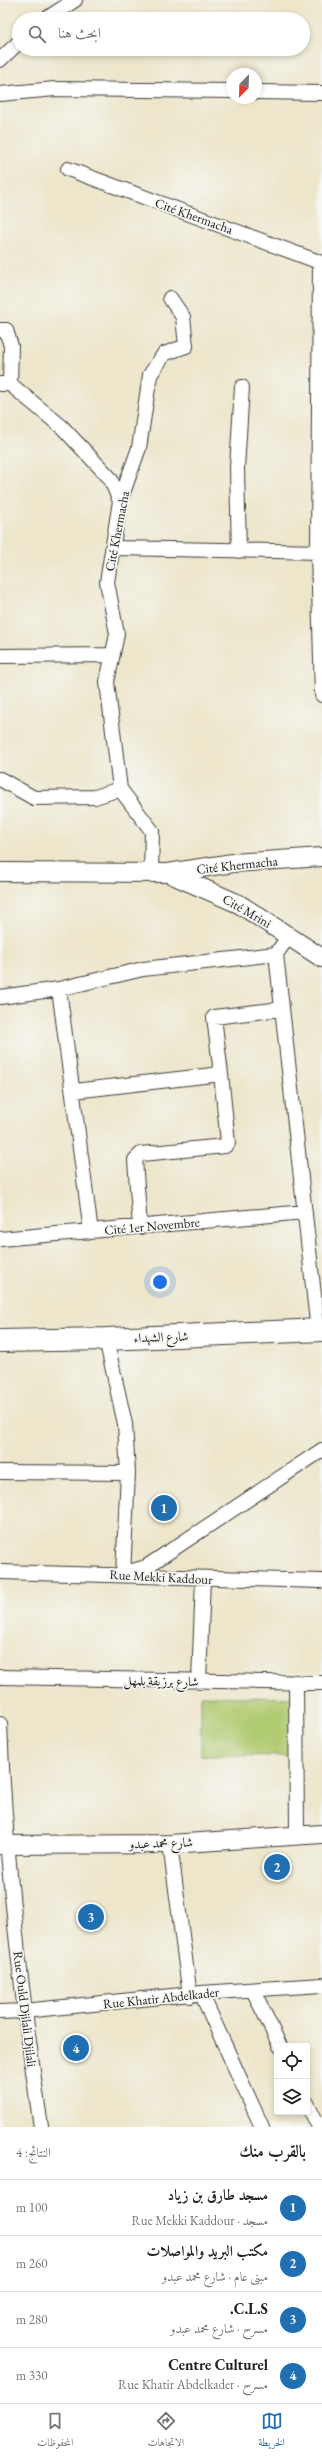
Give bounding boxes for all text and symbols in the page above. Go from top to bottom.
search box [12,12,310,56]
icon: search [26,23,48,45]
text: ابحث هنا [58,23,101,42]
north arrow [226,68,262,104]
street label: Cité Khermacha [153,194,236,238]
street label: Cité Khermacha [101,489,133,573]
street label: Cité Khermacha [196,852,279,878]
street label: Cité Mrini [220,890,274,932]
street label: Cité 1er Novembre [104,1213,200,1239]
your location [150,1272,170,1292]
street label: شارع الشهداء [133,1328,189,1349]
pin: 1 [151,1493,177,1523]
street label: Rue Mekki Kaddour [109,1566,214,1588]
street label: شارع برزيقة بلمهل [123,1672,199,1693]
street label: شارع محمد عبدو [127,1833,193,1856]
pin: 2 [264,1852,290,1882]
pin: 3 [78,1902,104,1932]
street label: Rue Ould Djilali Djilali [9,1950,41,2068]
street label: Rue Khatir Abdelkader [102,1983,220,2013]
pin: 4 [63,2033,89,2063]
map controls [274,2043,310,2115]
button: locate [274,2043,310,2079]
button: layers [274,2079,310,2115]
text: بالقرب منك [239,2140,306,2162]
text: النتائج: 4 [16,2144,51,2161]
text: مسجد طارق بن زياد [168,2185,268,2204]
text: 100 m [16,2199,47,2216]
text: 1 [290,2199,296,2216]
text: مسجد · Rue Mekki Kaddour [132,2212,268,2229]
text: مكتب البريد والمواصلات [146,2241,268,2260]
text: 260 m [16,2255,47,2272]
text: 2 [290,2255,296,2272]
text: مبنى عام · شارع محمد عبدو [162,2268,268,2285]
text: C.L.S. [230,2299,268,2318]
text: 280 m [16,2311,47,2328]
text: 3 [290,2311,296,2328]
text: مسرح · شارع محمد عبدو [170,2320,268,2337]
text: Centre Culturel [168,2355,268,2374]
text: 330 m [16,2367,47,2384]
text: 4 [290,2367,296,2384]
text: مسرح · Rue Khatir Abdelkader [118,2376,268,2393]
tab: المحفوظات [37,2410,73,2453]
tab: الاتجاهات [147,2410,184,2453]
tab: الخريطة [258,2410,285,2453]

